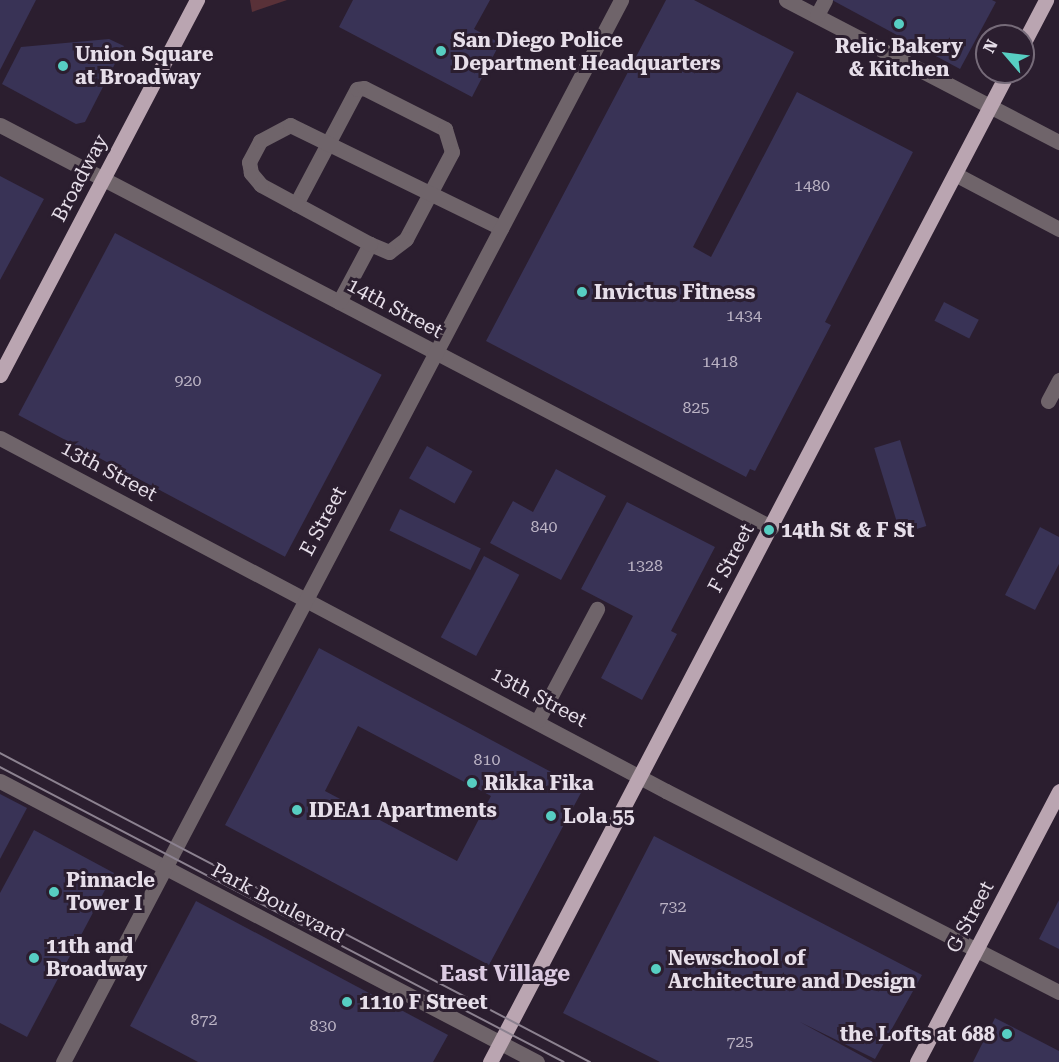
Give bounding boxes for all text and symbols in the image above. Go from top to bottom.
marker: Relic Bakery & Kitchen [892,17,906,31]
north arrow [975,24,1035,84]
place label: San Diego Police Department Headquarters [453,28,721,75]
place label: Relic Bakery & Kitchen [835,34,963,81]
text: N [979,36,1002,56]
place label: Union Square at Broadway [75,42,213,89]
marker: San Diego Police Department Headquarters [434,44,448,58]
marker: Union Square at Broadway [56,59,70,73]
street label: Broadway [47,130,113,226]
house number: 1480 [794,176,830,196]
street label: 14th Street [343,273,447,343]
place label: Invictus Fitness [594,280,755,304]
marker: Invictus Fitness [575,285,589,299]
house number: 1434 [726,306,762,326]
house number: 1418 [702,352,738,372]
house number: 920 [175,371,201,391]
house number: 825 [683,398,709,418]
street label: 13th Street [57,436,161,506]
street label: E Street [295,482,351,560]
house number: 840 [531,517,557,537]
place label: 14th St & F St [781,518,914,542]
street label: F Street [703,520,759,596]
marker: 14th St & F St [762,523,776,537]
house number: 1328 [627,556,663,576]
street label: 13th Street [487,662,591,732]
house number: 810 [474,750,500,770]
place label: Rikka Fika [484,771,594,795]
marker: Rikka Fika [465,776,479,790]
place label: IDEA1 Apartments [309,798,497,822]
marker: IDEA1 Apartments [290,803,304,817]
place label: Lola 55 [563,804,635,828]
marker: Lola 55 [544,809,558,823]
street label: Park Boulevard [207,858,349,948]
place label: Pinnacle Tower I [66,868,155,915]
street label: G Street [941,877,999,957]
marker: Pinnacle Tower I [47,885,61,899]
house number: 732 [660,897,686,917]
place label: 11th and Broadway [46,934,147,981]
place label: Newschool of Architecture and Design [668,946,916,993]
marker: 11th and Broadway [27,951,41,965]
district label: East Village [440,961,570,987]
marker: Newschool of Architecture and Design [649,962,663,976]
place label: 1110 F Street [359,990,488,1014]
marker: 1110 F Street [340,995,354,1009]
house number: 872 [191,1010,217,1030]
house number: 830 [310,1016,336,1036]
place label: the Lofts at 688 [840,1022,995,1046]
marker: the Lofts at 688 [1000,1027,1014,1041]
house number: 725 [727,1032,753,1052]

